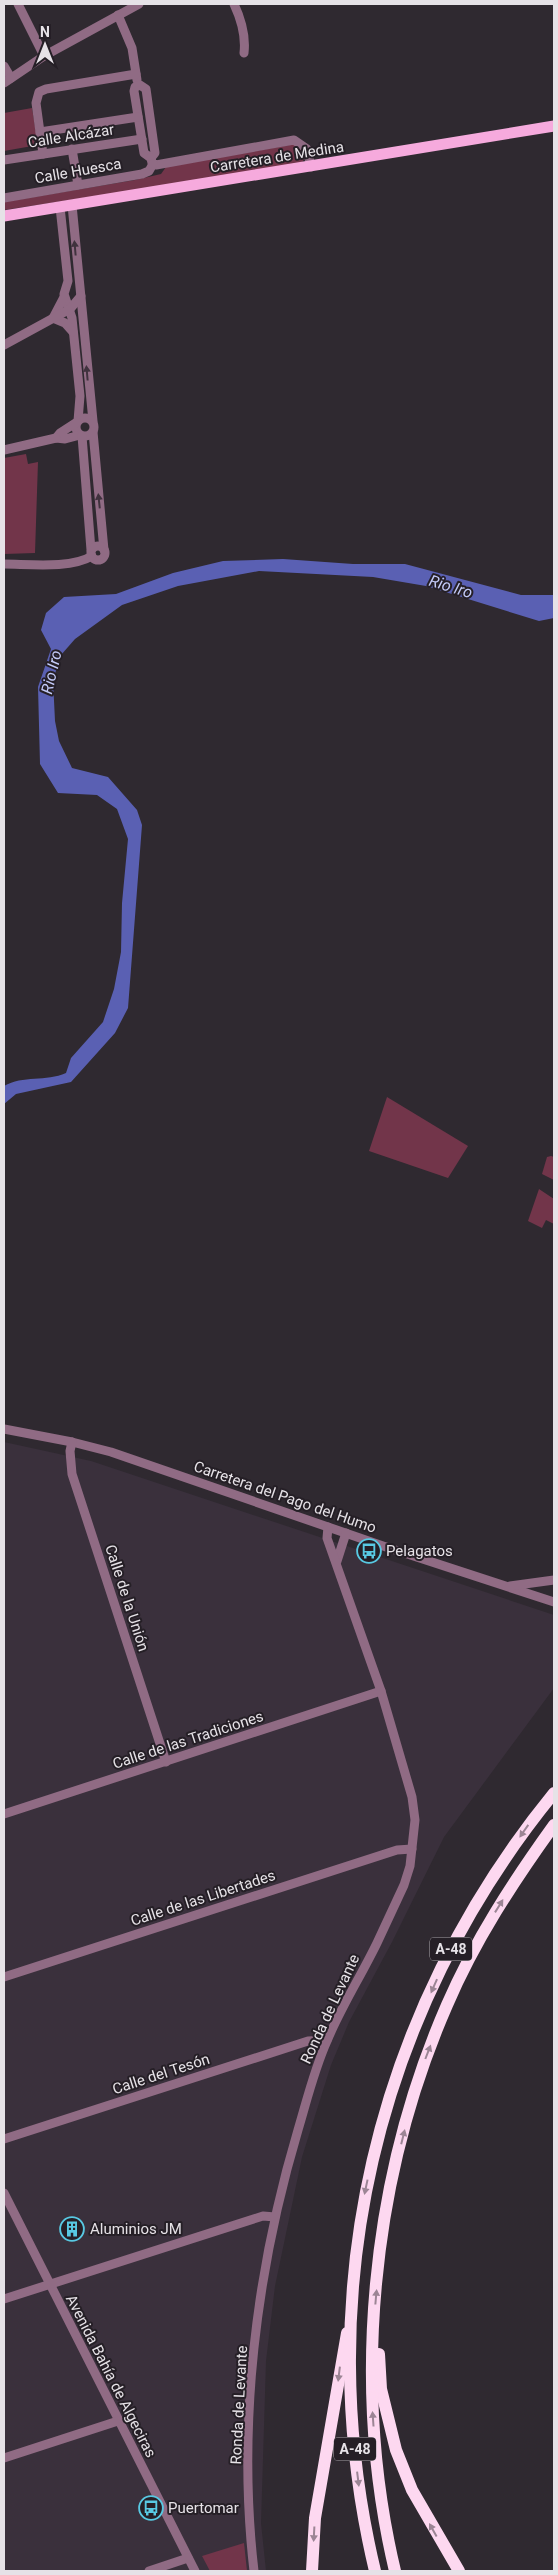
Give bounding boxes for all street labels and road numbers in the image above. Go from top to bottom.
street label: Calle Alcázar [27,120,115,152]
street label: Carretera de Medina [209,138,345,176]
street label: Calle Huesca [33,155,123,187]
street label: Carretera del Pago del Humo [191,1457,379,1537]
street label: Calle de la Unión [101,1542,153,1654]
street label: Calle de las Tradiciones [110,1707,266,1773]
street label: Calle de las Libertades [128,1866,278,1930]
road number: A-48 [430,1938,472,1960]
street label: Ronda de Levante [297,1951,363,2067]
street label: Calle del Tesón [110,2050,212,2098]
street label: Avenida Bahía de Algeciras [62,2292,160,2460]
street label: Ronda de Levante [227,2345,251,2465]
road number: A-48 [334,2438,376,2460]

